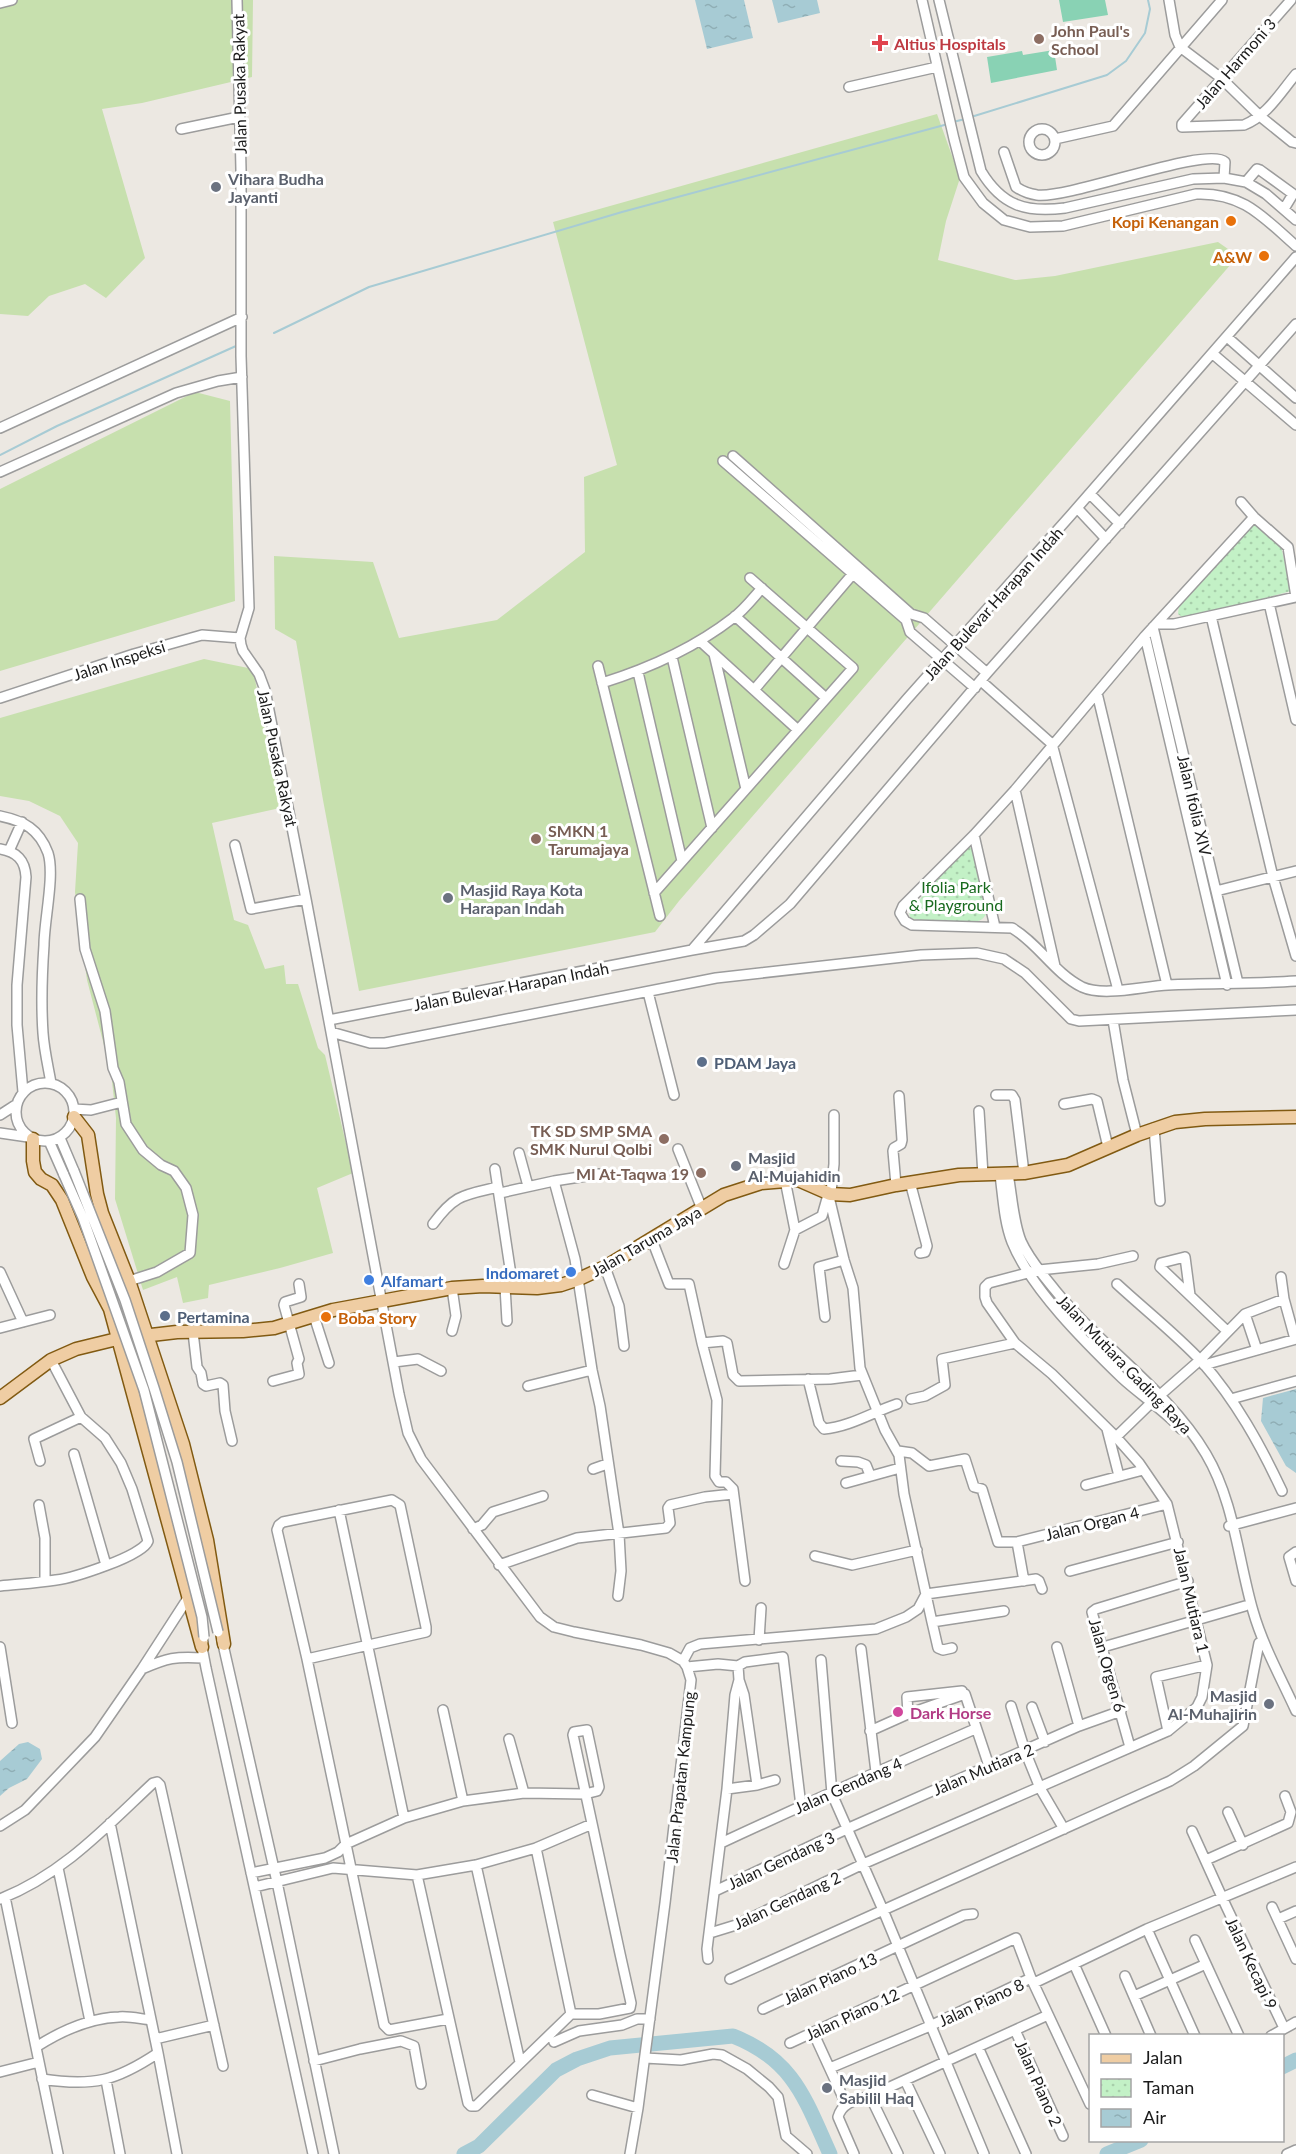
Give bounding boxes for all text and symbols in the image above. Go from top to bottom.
street label: Jalan Pusaka Rakyat [228,13,250,154]
street label: Jalan Harmoni 3 [1191,14,1279,112]
place label: John Paul's School [1051,21,1130,58]
marker: John Paul's School [1032,32,1046,46]
marker: Altius Hospitals [871,34,889,52]
place label: Altius Hospitals [893,34,1006,53]
place label: Vihara Budha Jayanti [227,169,324,206]
marker: Vihara Budha Jayanti [209,180,223,194]
place label: Kopi Kenangan [1112,212,1219,231]
marker: Kopi Kenangan [1224,214,1238,228]
place label: A&W [1212,247,1252,266]
marker: A&W [1257,249,1271,263]
street label: Jalan Bulevar Harapan Indah [920,523,1066,683]
street label: Jalan Inspeksi [71,636,167,684]
street label: Jalan Pusaka Rakyat [254,687,302,829]
street label: Jalan Ifolia XIV [1174,753,1216,858]
place label: SMKN 1 Tarumajaya [548,821,629,858]
marker: SMKN 1 Tarumajaya [529,832,543,846]
park label: Ifolia Park & Playground [909,877,1003,914]
place label: Masjid Raya Kota Harapan Indah [460,880,583,917]
marker: Masjid Raya Kota Harapan Indah [441,891,455,905]
street label: Jalan Bulevar Harapan Indah [412,958,610,1014]
place label: PDAM Jaya [714,1053,796,1072]
marker: PDAM Jaya [695,1055,709,1069]
place label: TK SD SMP SMA SMK Nurul Qolbi [530,1121,653,1158]
marker: TK SD SMP SMA SMK Nurul Qolbi [657,1132,671,1146]
place label: Masjid Al-Mujahidin [747,1148,840,1185]
marker: Masjid Al-Mujahidin [729,1159,743,1173]
place label: MI At-Taqwa 19 [576,1164,689,1183]
marker: MI At-Taqwa 19 [694,1166,708,1180]
street label: Jalan Taruma Jaya [588,1202,704,1280]
place label: Indomaret [485,1263,559,1282]
marker: Indomaret [564,1265,578,1279]
place label: Alfamart [380,1271,443,1290]
marker: Alfamart [362,1273,376,1287]
street label: Jalan Mutiara Gading Raya [1054,1291,1196,1437]
place label: Pertamina [177,1307,250,1326]
place label: Boba Story [338,1308,417,1327]
marker: Pertamina [158,1309,172,1323]
marker: Boba Story [319,1310,333,1324]
street label: Jalan Organ 4 [1043,1502,1141,1544]
street label: Jalan Mutiara 1 [1171,1545,1213,1655]
street label: Jalan Orgen 6 [1086,1616,1130,1714]
place label: Masjid Al-Muhajirin [1167,1686,1257,1723]
street label: Jalan Prapatan Kampung [662,1690,698,1864]
marker: Masjid Al-Muhajirin [1262,1697,1276,1711]
place label: Dark Horse [910,1703,992,1722]
marker: Dark Horse [891,1705,905,1719]
street label: Jalan Mutiara 2 [930,1739,1036,1799]
street label: Jalan Gendang 4 [791,1753,905,1817]
street label: Jalan Gendang 3 [725,1827,837,1893]
street label: Jalan Gendang 2 [731,1867,843,1933]
street label: Jalan Kecapi 9 [1222,1914,1282,2012]
street label: Jalan Piano 13 [780,1948,880,2008]
street label: Jalan Piano 8 [935,1974,1027,2030]
street label: Jalan Piano 12 [802,1984,902,2044]
legend [1089,2034,1284,2142]
street label: Jalan Piano 2 [1012,2037,1066,2129]
text: Jalan [1143,2046,1182,2068]
place label: Masjid Sabilil Haq [839,2070,914,2107]
text: Taman [1143,2076,1194,2098]
marker: Masjid Sabilil Haq [820,2081,834,2095]
text: Air [1143,2106,1166,2128]

